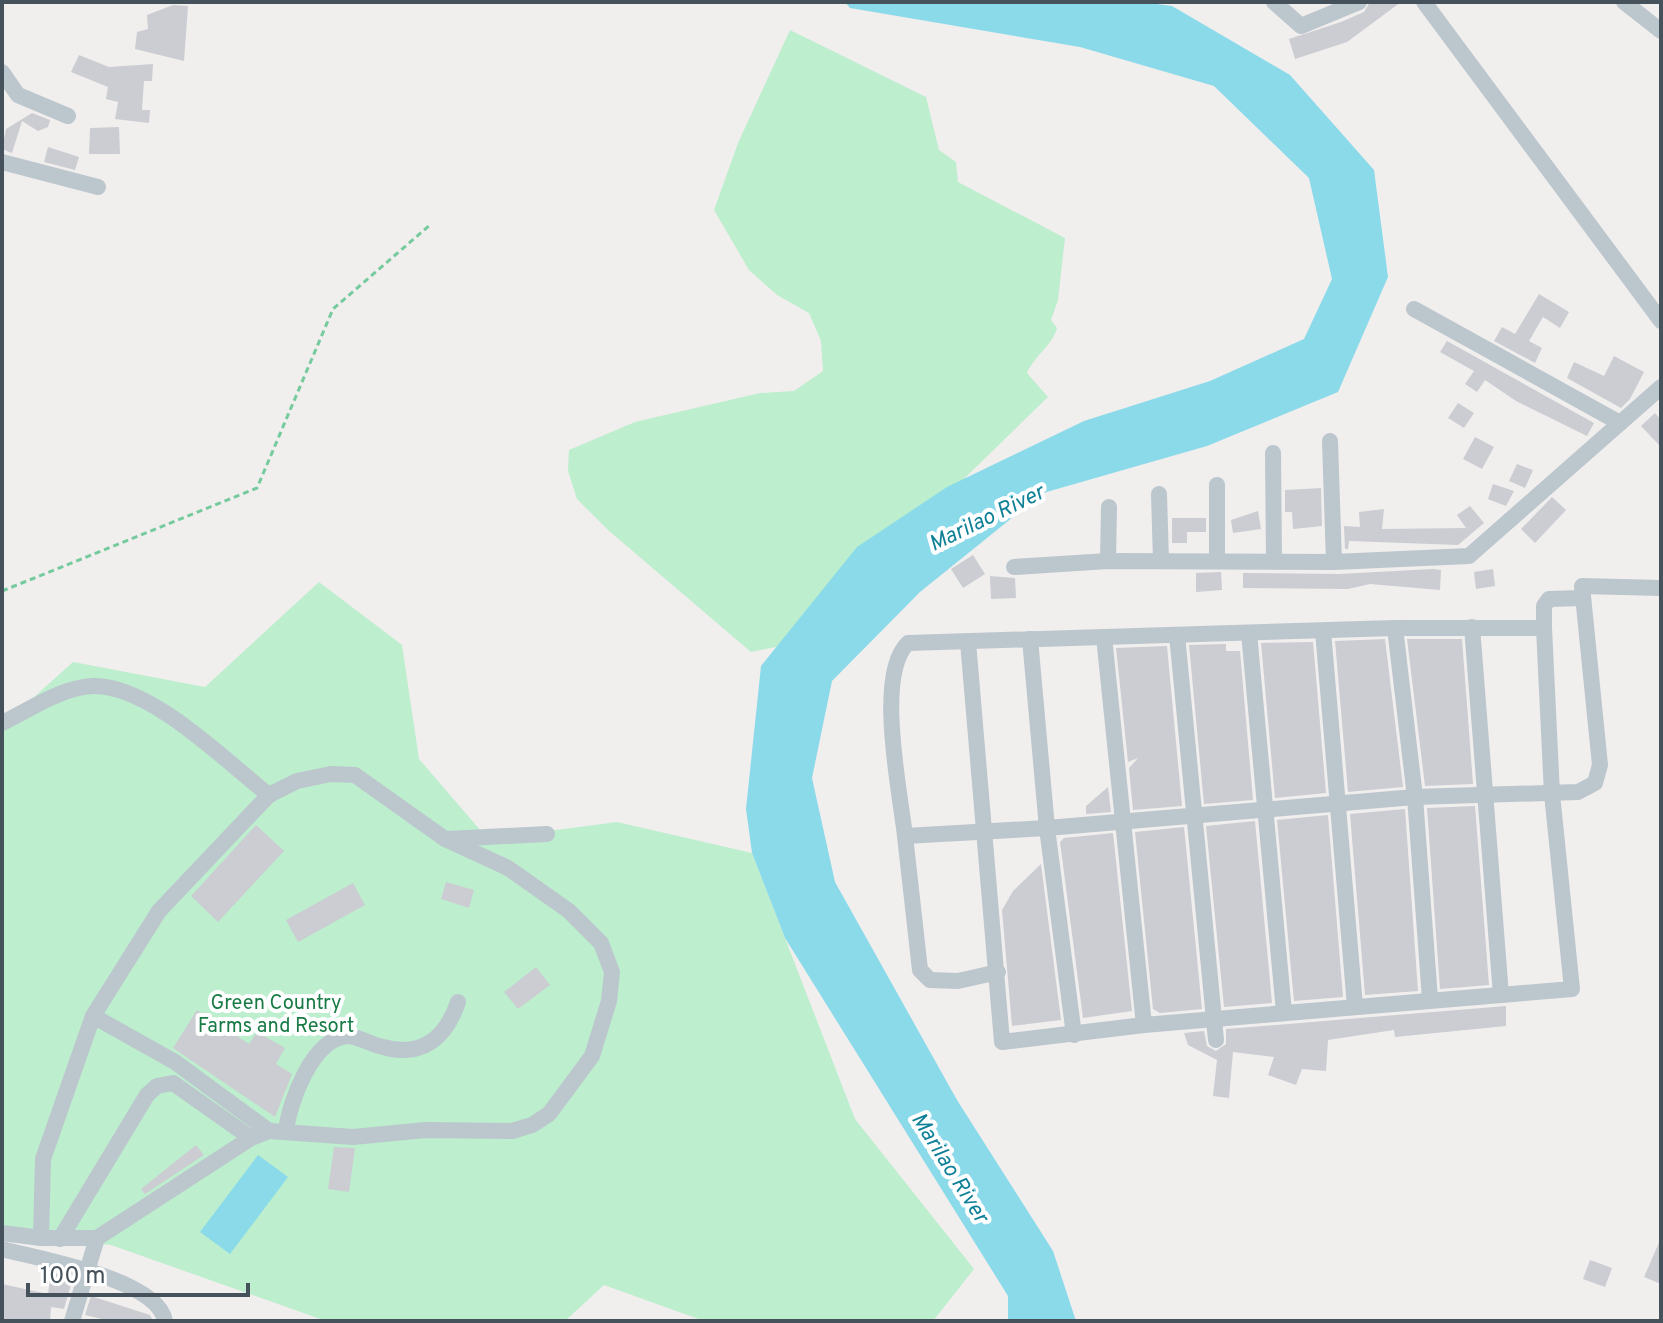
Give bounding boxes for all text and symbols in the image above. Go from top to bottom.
water label: Marilao River [925,479,1051,559]
park label: Green Country Farms and Resort [198,991,354,1040]
water label: Marilao River [904,1108,994,1230]
scale bar [28,1247,248,1297]
text: 100 m [40,1262,106,1292]

